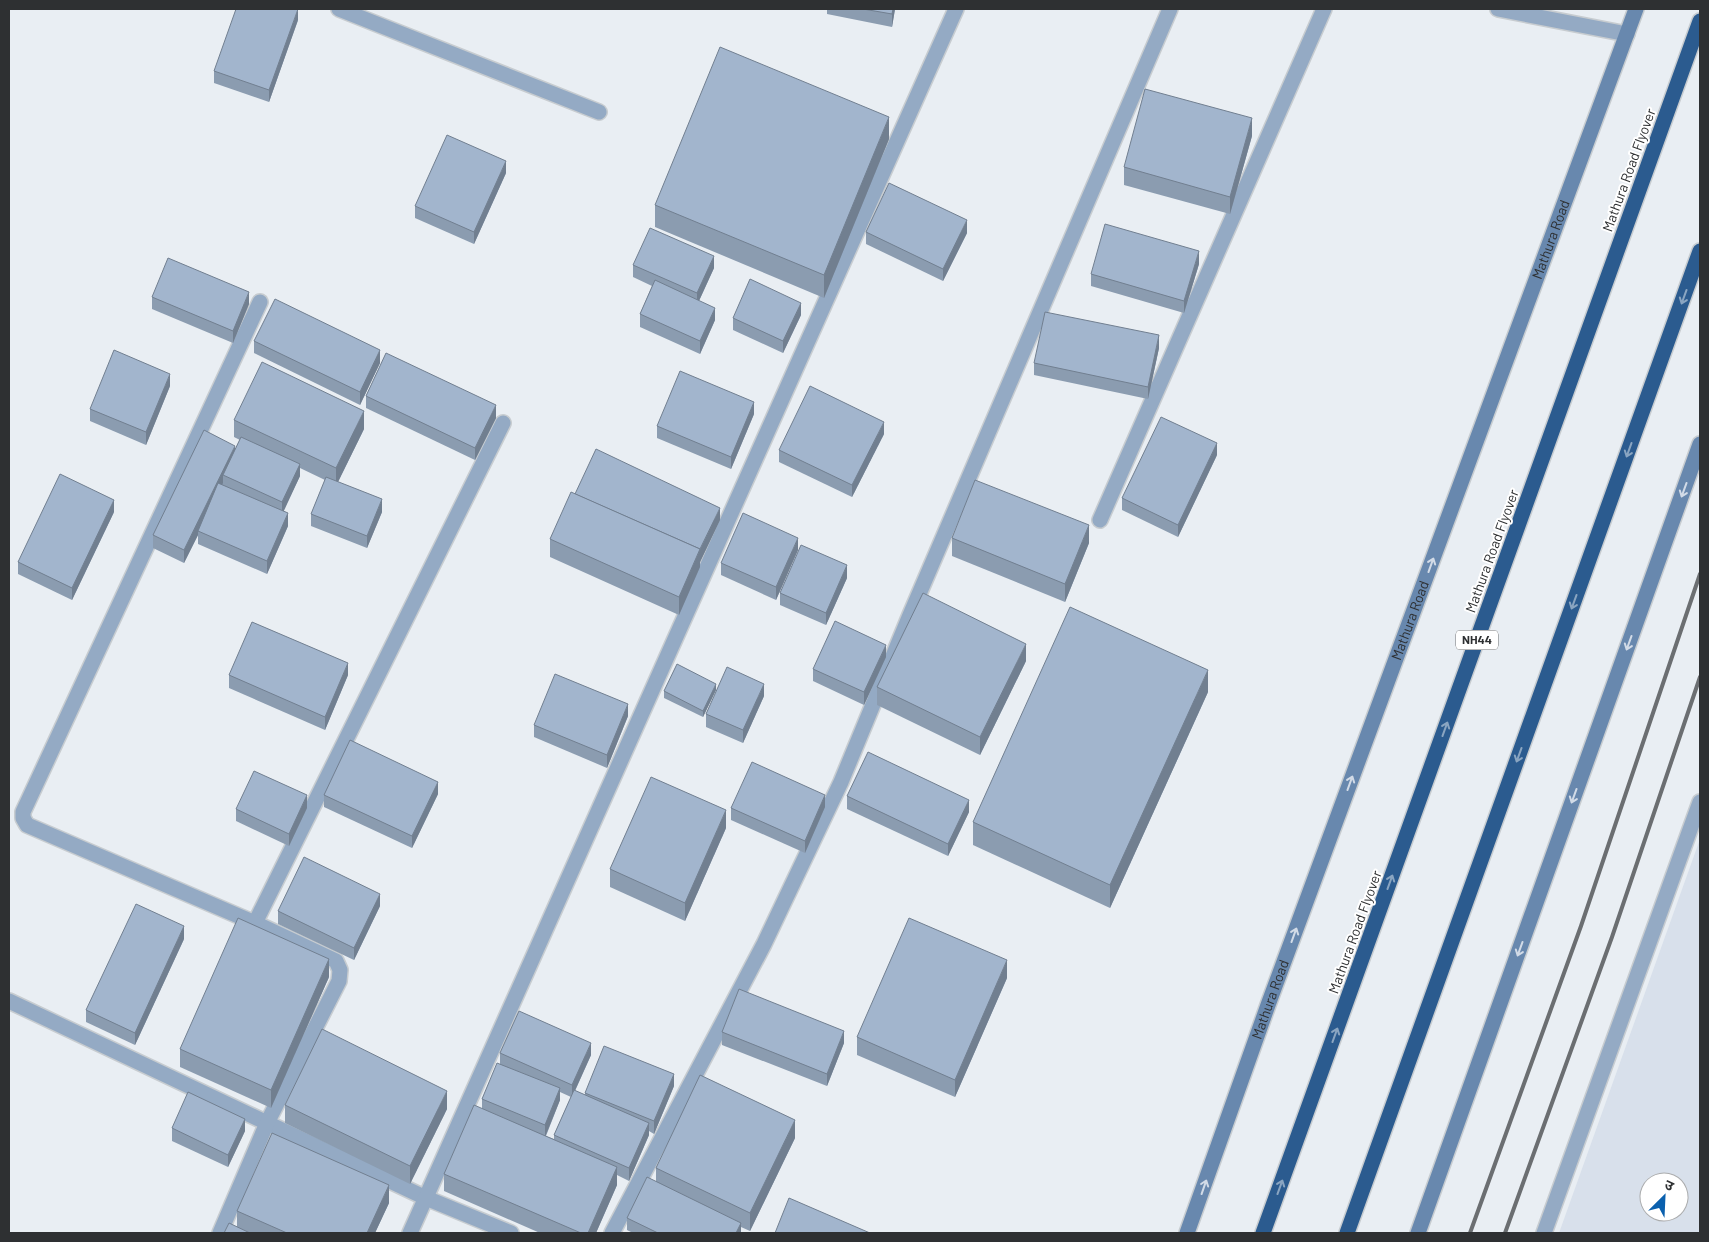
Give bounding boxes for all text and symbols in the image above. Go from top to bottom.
street label: Mathura Road Flyover [1598,106,1659,234]
street label: Mathura Road [1528,197,1573,281]
one-way arrow [1679,288,1688,304]
one-way arrow [1624,441,1633,457]
one-way arrow [1679,482,1688,497]
street label: Mathura Road Flyover [1461,487,1522,615]
one-way arrow [1427,558,1436,573]
street label: Mathura Road [1387,578,1432,662]
one-way arrow [1569,594,1578,610]
road number: NH44 [1456,630,1498,650]
one-way arrow [1624,635,1633,650]
one-way arrow [1441,722,1450,737]
one-way arrow [1514,747,1523,763]
one-way arrow [1346,776,1355,791]
one-way arrow [1569,788,1578,803]
street label: Mathura Road Flyover [1324,868,1385,996]
one-way arrow [1386,874,1395,890]
one-way arrow [1290,928,1299,944]
one-way arrow [1515,941,1524,956]
street label: Mathura Road [1248,957,1292,1041]
one-way arrow [1331,1027,1340,1043]
north arrow [1639,1172,1689,1222]
text: उ [1662,1175,1677,1194]
one-way arrow [1200,1180,1209,1196]
one-way arrow [1276,1180,1285,1196]

